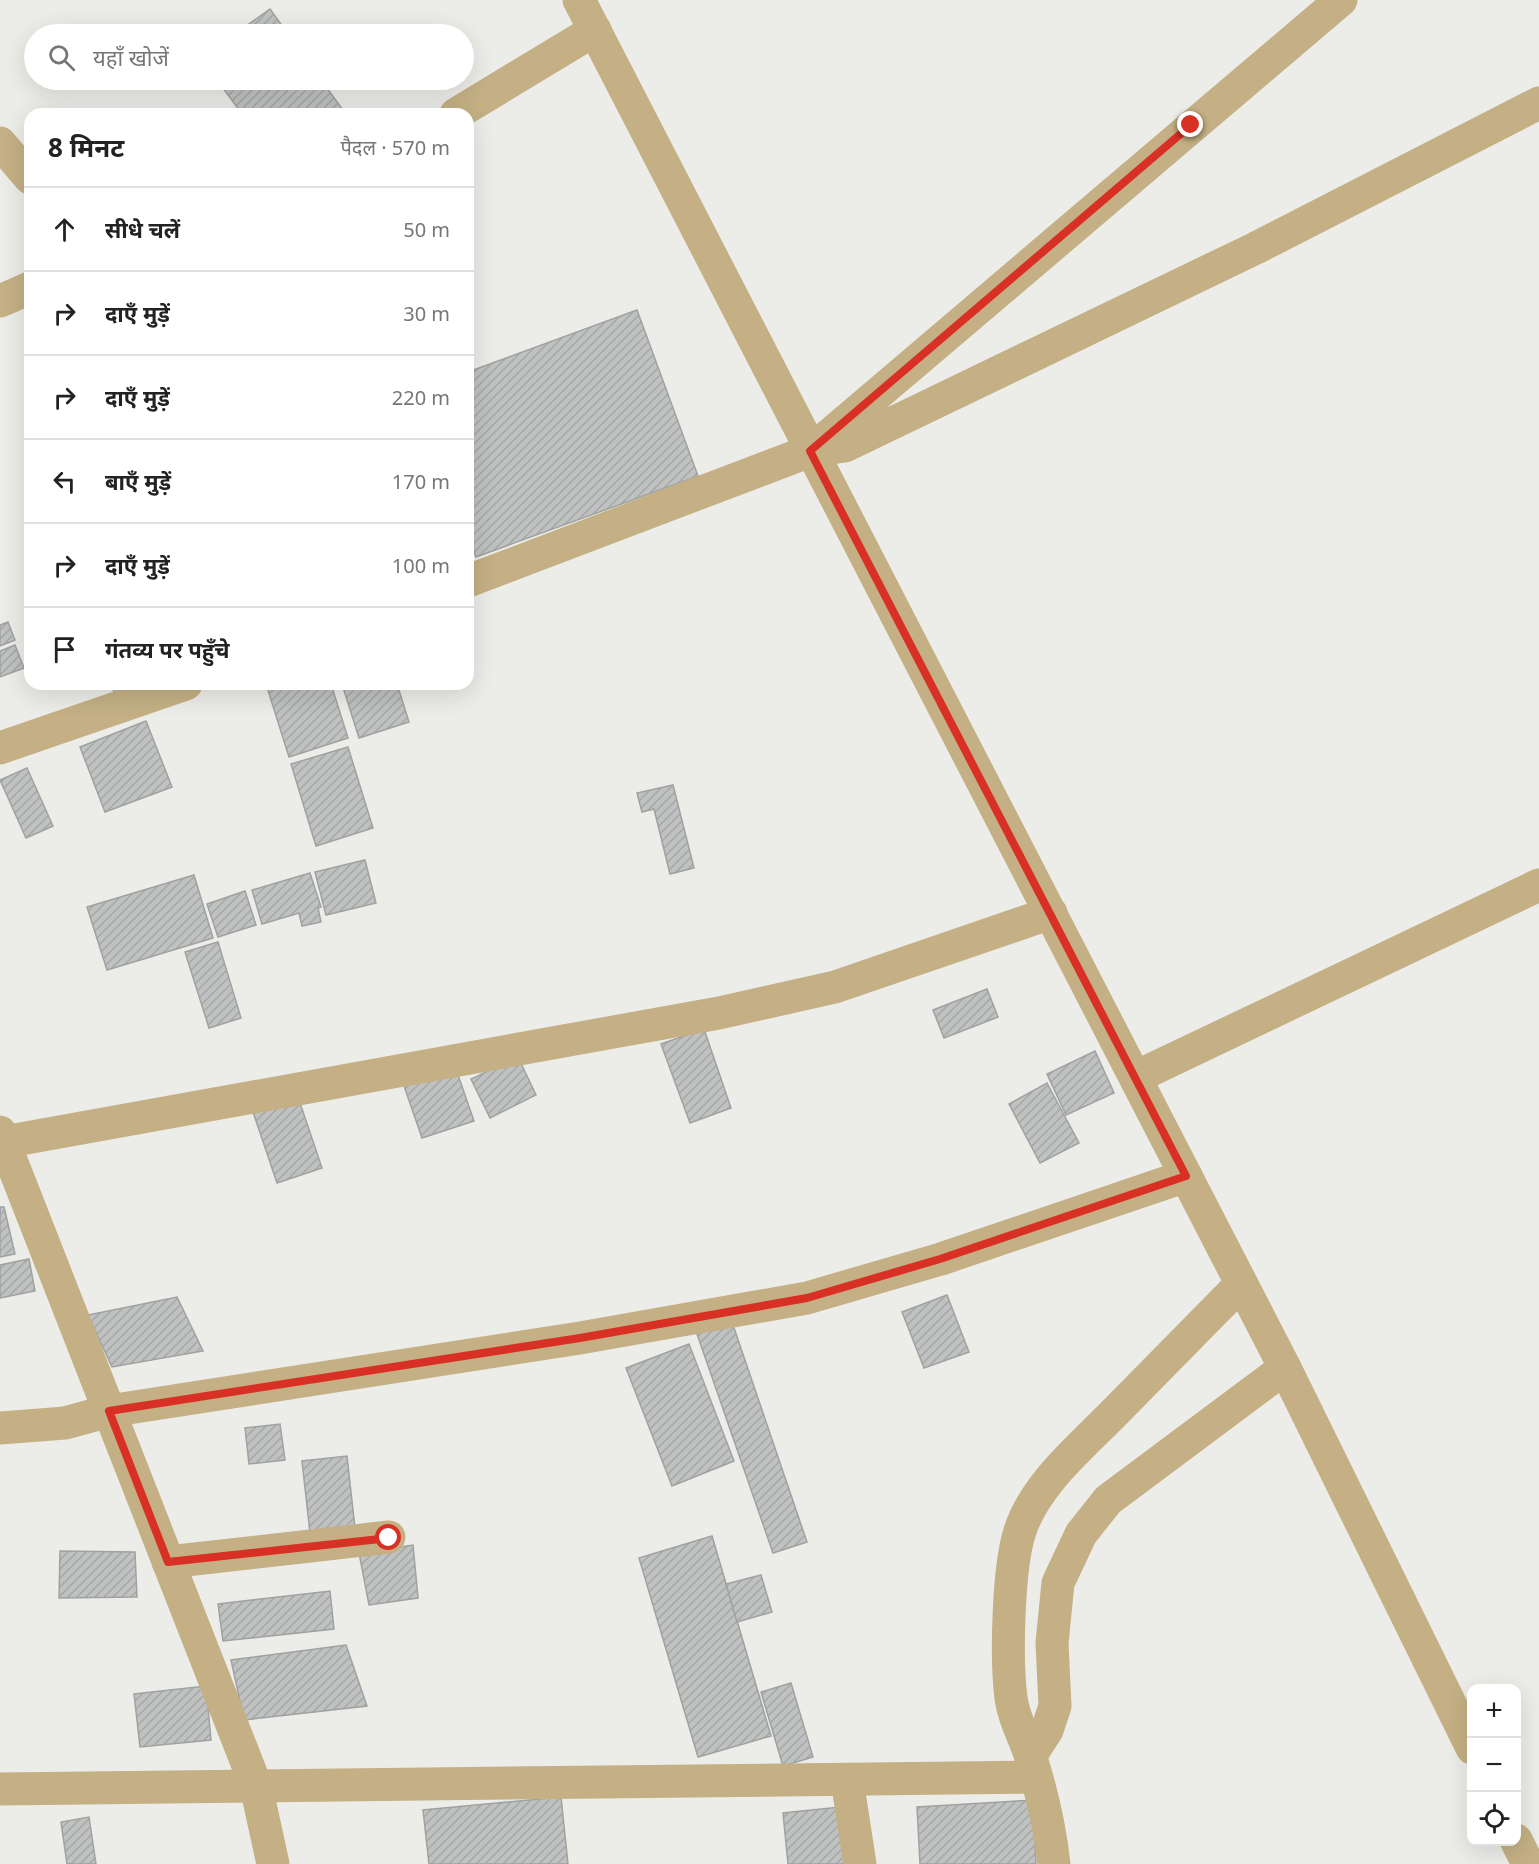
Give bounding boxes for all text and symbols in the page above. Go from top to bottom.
search box [24,24,474,90]
icon: search [45,41,78,74]
text: यहाँ खोजें [93,42,169,72]
route end [1177,111,1203,137]
text: 8 मिनट [48,129,124,165]
text: पैदल · 570 m [340,134,450,161]
icon: ahead [48,213,81,246]
text: सीधे चलें [105,214,180,244]
text: 50 m [403,216,450,243]
icon: right [48,297,81,330]
text: दाएँ मुड़ें [105,298,170,328]
text: 30 m [403,300,450,327]
icon: right [48,381,81,414]
text: दाएँ मुड़ें [105,382,170,412]
text: 220 m [392,384,450,411]
icon: left [48,465,81,498]
text: बाएँ मुड़ें [105,466,171,496]
text: 170 m [392,468,450,495]
icon: right [48,549,81,582]
text: दाएँ मुड़ें [105,550,170,580]
text: 100 m [392,552,450,579]
icon: arrive [48,633,81,666]
text: गंतव्य पर पहुँचे [105,634,230,664]
route start [375,1524,401,1550]
map controls [1467,1684,1521,1846]
button: + [1467,1684,1521,1738]
button: − [1467,1738,1521,1792]
button: locate [1467,1792,1521,1846]

